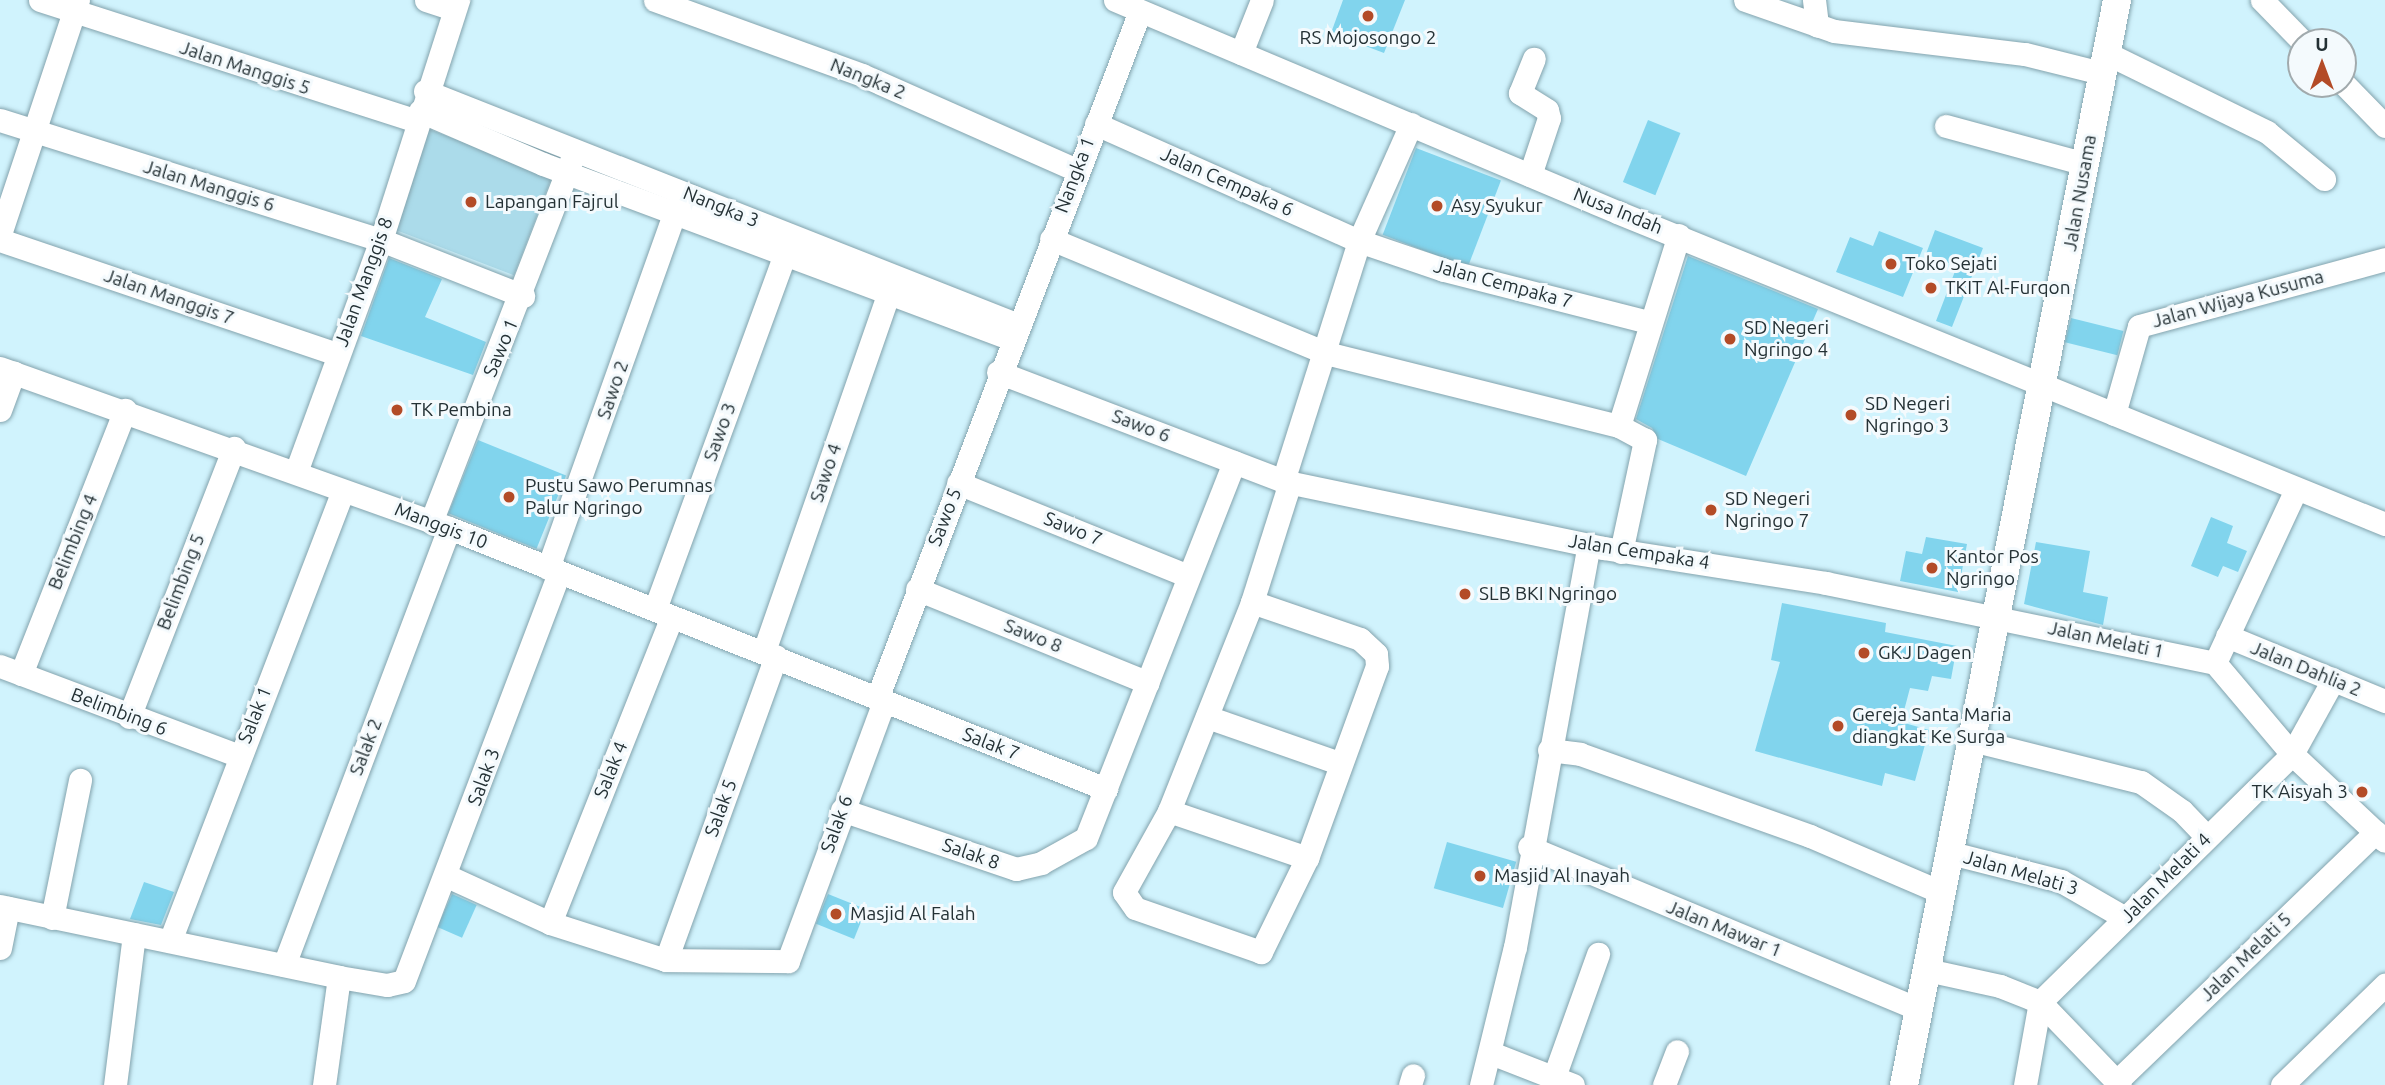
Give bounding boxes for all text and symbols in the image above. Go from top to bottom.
marker: RS Mojosongo 2 [1360,8,1376,24]
place label: RS Mojosongo 2 [1300,27,1436,49]
north arrow [2287,28,2357,98]
text: U [2315,33,2329,55]
street label: Jalan Manggis 5 [177,36,313,100]
street label: Nangka 2 [827,54,909,104]
street label: Jalan Nusama [2059,133,2101,253]
street label: Nangka 1 [1050,134,1100,216]
street label: Jalan Cempaka 6 [1157,143,1297,221]
street label: Jalan Manggis 6 [141,155,277,217]
street label: Nangka 3 [680,182,762,232]
street label: Nusa Indah [1570,183,1666,239]
place label: Lapangan Fajrul [485,191,619,213]
marker: Lapangan Fajrul [463,194,479,210]
place label: Asy Syukur [1451,195,1543,217]
marker: Asy Syukur [1429,198,1445,214]
street label: Jalan Manggis 8 [330,214,398,350]
place label: Toko Sejati [1905,253,1997,275]
street label: Jalan Cempaka 7 [1431,254,1575,314]
marker: Toko Sejati [1883,256,1899,272]
street label: Jalan Manggis 7 [101,264,237,330]
street label: Jalan Wijaya Kusuma [2150,265,2326,333]
place label: TKIT Al-Furqon [1945,277,2071,299]
marker: TKIT Al-Furqon [1923,280,1939,296]
street label: Sawo 1 [479,316,523,380]
place label: SD Negeri Ngringo 4 [1744,317,1829,361]
marker: SD Negeri Ngringo 4 [1722,331,1738,347]
street label: Sawo 2 [592,358,634,422]
place label: SD Negeri Ngringo 3 [1865,393,1950,437]
place label: TK Pembina [411,399,512,421]
street label: Sawo 3 [699,400,741,464]
marker: TK Pembina [389,402,405,418]
street label: Sawo 6 [1109,404,1173,448]
marker: SD Negeri Ngringo 3 [1843,407,1859,423]
street label: Sawo 4 [805,441,847,505]
place label: Pustu Sawo Perumnas Palur Ngringo [525,475,713,519]
street label: Sawo 5 [923,485,967,549]
marker: Pustu Sawo Perumnas Palur Ngringo [499,487,519,507]
place label: SD Negeri Ngringo 7 [1725,488,1810,532]
street label: Belimbing 4 [43,491,103,593]
street label: Manggis 10 [391,498,491,554]
marker: SD Negeri Ngringo 7 [1703,502,1719,518]
street label: Sawo 7 [1041,507,1105,551]
street label: Jalan Cempaka 4 [1567,530,1711,574]
street label: Belimbing 5 [152,531,210,633]
place label: Kantor Pos Ngringo [1946,546,2039,590]
marker: Kantor Pos Ngringo [1924,560,1940,576]
place label: SLB BKI Ngringo [1479,583,1617,605]
marker: SLB BKI Ngringo [1457,586,1473,602]
street label: Sawo 8 [1001,614,1065,658]
street label: Jalan Melati 1 [2046,617,2166,663]
street label: Jalan Dahlia 2 [2247,636,2365,702]
place label: GKJ Dagen [1878,642,1972,664]
marker: GKJ Dagen [1856,645,1872,661]
street label: Belimbing 6 [68,683,170,741]
street label: Salak 1 [233,683,277,747]
place label: Gereja Santa Maria diangkat Ke Surga [1852,704,2011,748]
street label: Salak 2 [345,715,387,779]
marker: Gereja Santa Maria diangkat Ke Surga [1830,718,1846,734]
street label: Salak 7 [959,723,1023,765]
street label: Salak 4 [589,738,633,802]
street label: Salak 3 [463,745,505,809]
street label: Salak 5 [700,776,742,840]
place label: TK Aisyah 3 [2251,781,2348,803]
marker: TK Aisyah 3 [2354,784,2370,800]
street label: Salak 6 [816,792,858,856]
street label: Jalan Melati 4 [2116,828,2216,928]
street label: Salak 8 [939,834,1003,874]
street label: Jalan Melati 3 [1961,846,2081,900]
place label: Masjid Al Inayah [1494,865,1630,887]
marker: Masjid Al Inayah [1472,868,1488,884]
street label: Jalan Mawar 1 [1663,896,1785,962]
place label: Masjid Al Falah [850,903,976,925]
marker: Masjid Al Falah [828,906,844,922]
street label: Jalan Melati 5 [2196,908,2296,1006]

